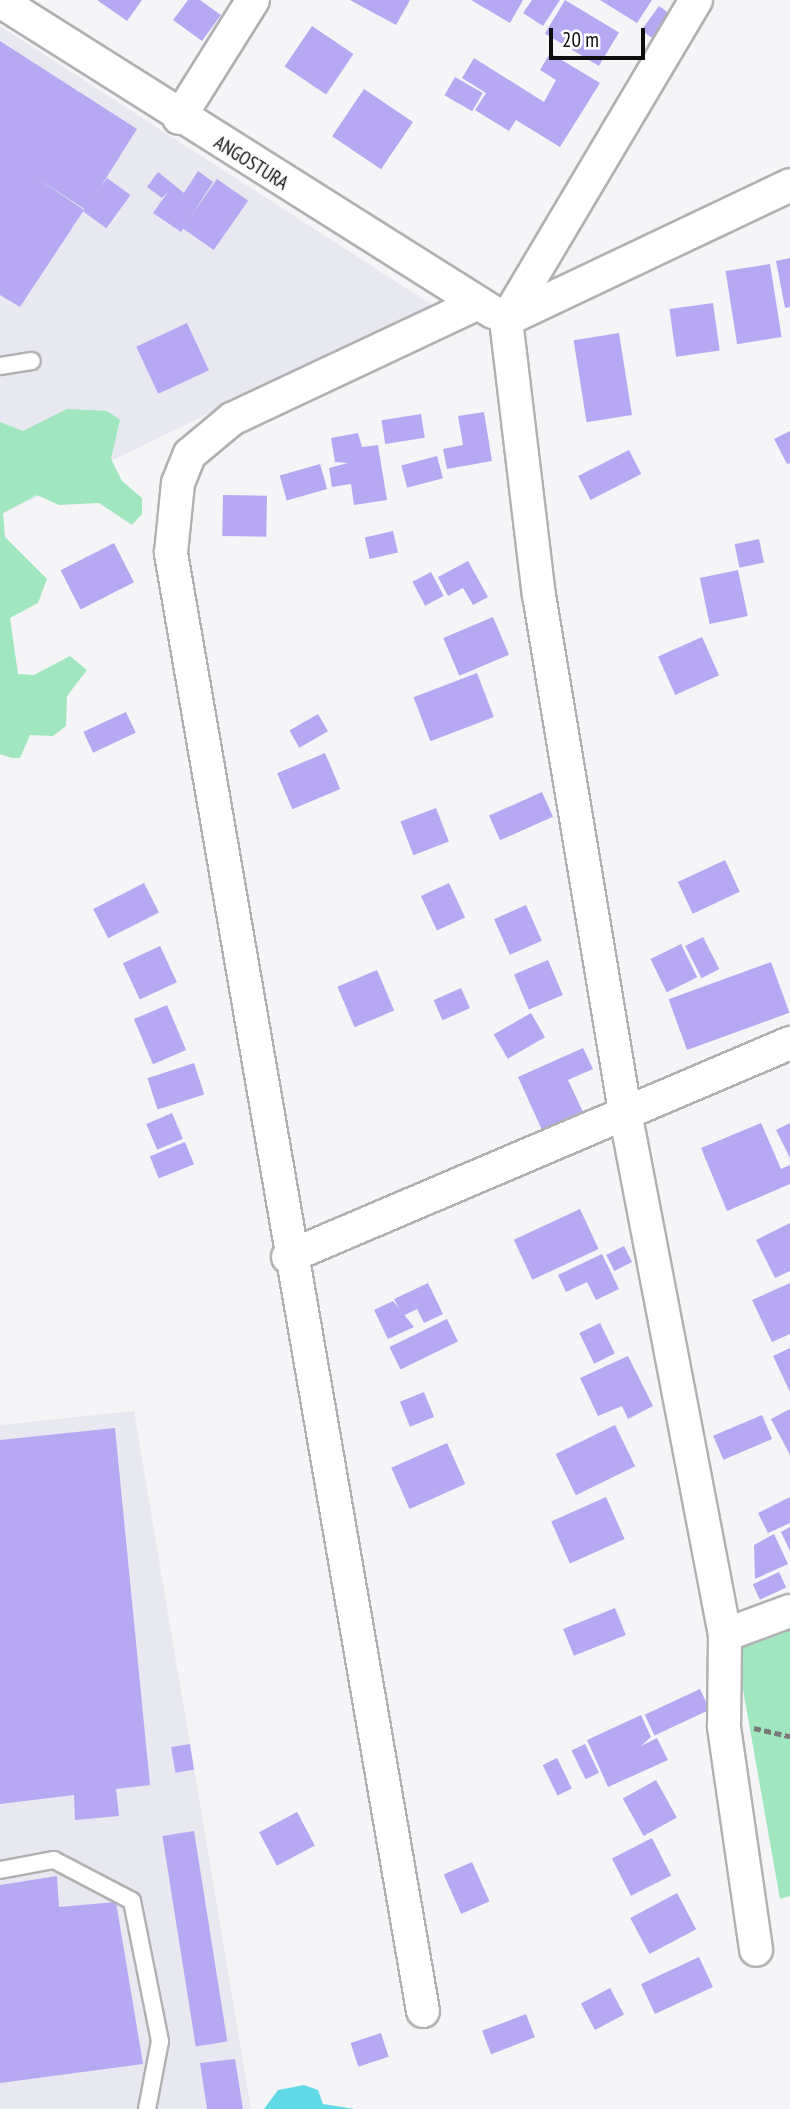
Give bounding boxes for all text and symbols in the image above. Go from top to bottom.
scale bar [552,14,648,58]
text: 20 m [562,26,599,53]
street label: ANGOSTURA [210,131,292,195]

